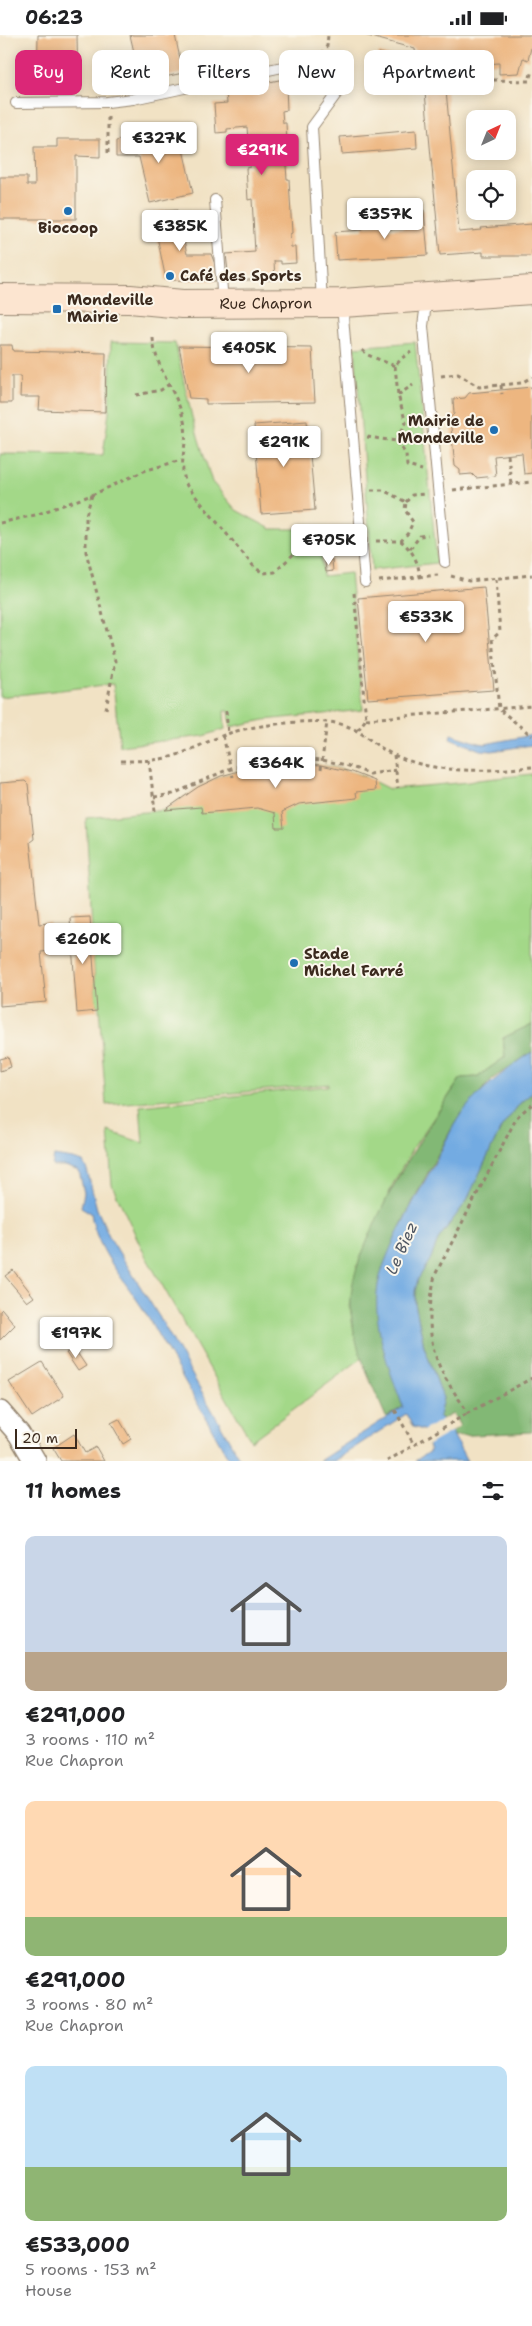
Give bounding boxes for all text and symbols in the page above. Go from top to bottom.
text: 06:23 [25,5,83,30]
chip: Buy [15,50,82,95]
chip: Rent [92,50,169,95]
chip: Filters [179,50,269,95]
chip: New [279,50,354,95]
chip: Apartment [364,50,494,95]
north arrow [466,110,516,160]
map controls [466,110,516,220]
pin: €327K [124,121,194,164]
text: €327K [132,127,186,148]
pin: €291K [227,133,297,176]
text: €291K [237,139,287,160]
button: locate [466,170,516,220]
pin: €357K [350,197,420,240]
text: €357K [358,203,412,224]
marker: Biocoop [62,205,74,217]
pin: €385K [145,209,215,252]
text: €385K [153,215,207,236]
place label: Biocoop [38,218,98,238]
place label: Café des Sports [180,266,302,286]
marker: Café des Sports [164,270,176,282]
place label: Mondeville Mairie [67,290,153,327]
street label: Rue Chapron [219,293,312,314]
marker: Mondeville Mairie [51,303,63,315]
pin: €405K [214,331,284,374]
text: €405K [222,337,276,358]
place label: Mairie de Mondeville [398,411,484,448]
marker: Mairie de Mondeville [488,424,500,436]
pin: €291K [249,425,319,468]
text: €291K [259,431,309,452]
pin: €705K [294,523,364,566]
text: €705K [302,529,356,550]
pin: €533K [391,601,461,643]
text: €533K [399,606,453,627]
pin: €364K [241,747,311,789]
text: €364K [248,752,304,773]
pin: €260K [48,923,118,965]
text: €260K [55,928,111,949]
place label: Stade Michel Farré [304,944,404,981]
marker: Stade Michel Farré [288,957,300,969]
water label: Le Biez [381,1219,422,1278]
pin: €197K [41,1317,111,1359]
text: €197K [51,1322,101,1343]
scale bar [15,1426,78,1449]
text: 20 m [22,1429,58,1447]
text: 11 homes [25,1477,121,1505]
icon: filters [479,1477,507,1505]
icon: home [221,1569,311,1659]
text: €291,000 [25,1701,126,1729]
text: 3 rooms · 110 m² [25,1729,155,1750]
text: Rue Chapron [25,1750,124,1771]
icon: home [221,1834,311,1924]
text: €291,000 [25,1966,126,1994]
text: 3 rooms · 80 m² [25,1994,153,2015]
text: Rue Chapron [25,2015,124,2036]
icon: home [221,2099,311,2189]
text: €533,000 [25,2231,130,2259]
text: 5 rooms · 153 m² [25,2259,157,2280]
text: House [25,2280,72,2301]

